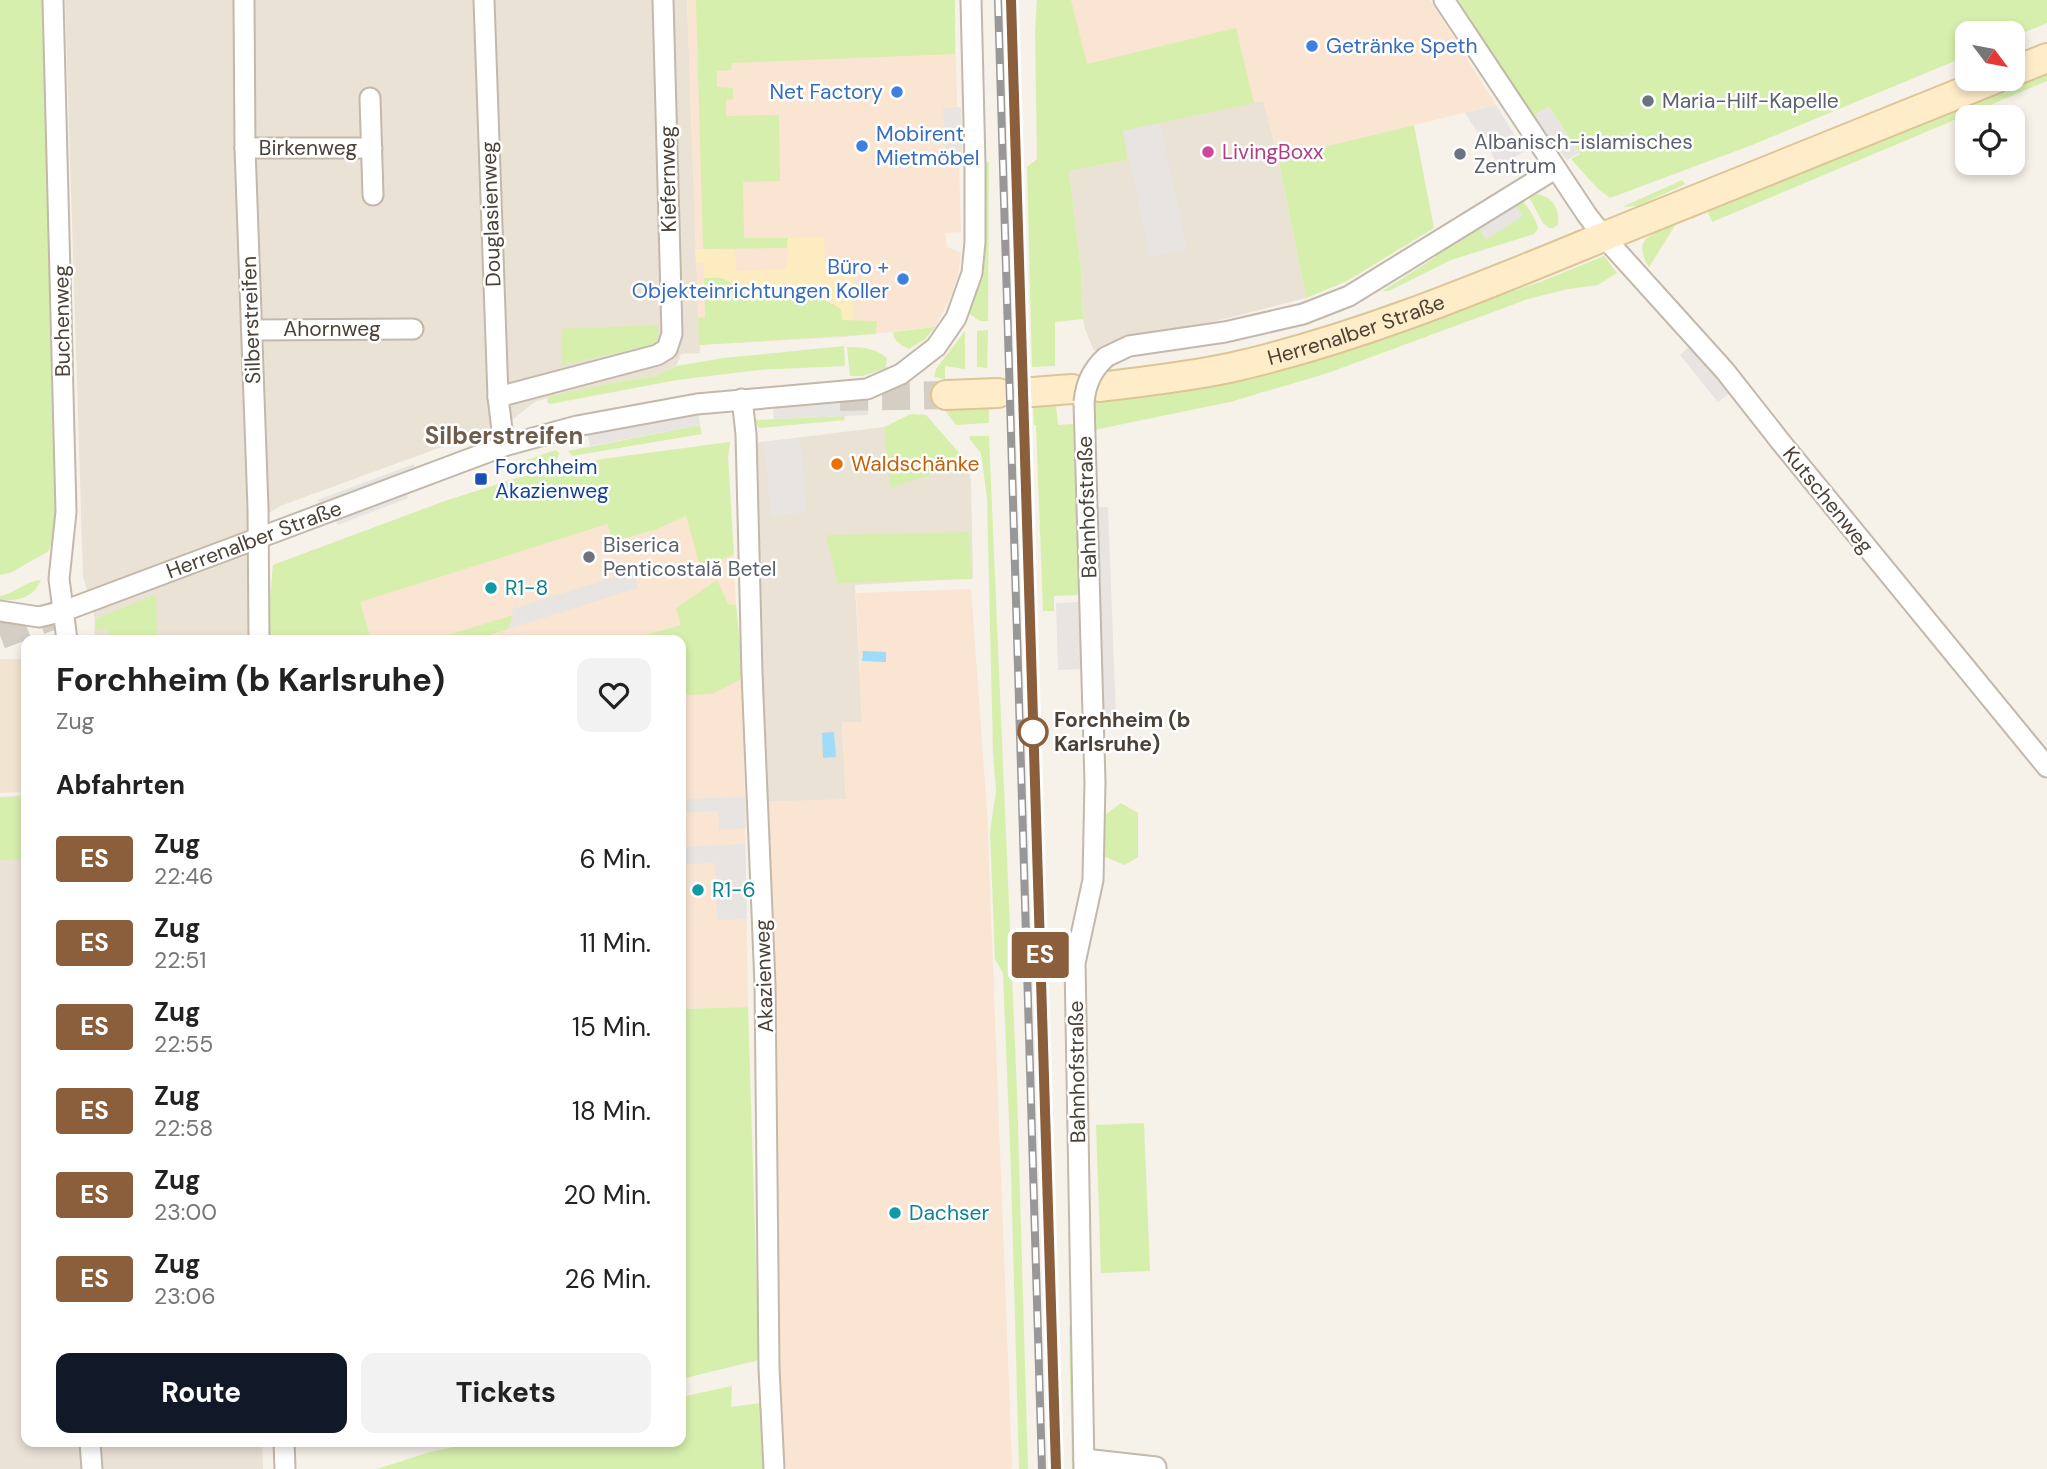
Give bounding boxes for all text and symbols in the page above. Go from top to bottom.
north arrow [1955,21,2025,91]
map controls [1955,21,2025,175]
place label: Getränke Speth [1326,32,1478,60]
marker: Getränke Speth [1304,38,1320,54]
place label: Net Factory [770,78,883,106]
marker: Net Factory [889,84,905,100]
place label: Maria-Hilf-Kapelle [1662,87,1839,115]
marker: Maria-Hilf-Kapelle [1640,93,1656,109]
button: locate [1955,105,2025,175]
place label: Mobirent Mietmöbel [876,120,979,172]
street label: Kiefernweg [653,125,683,233]
place label: Albanisch-islamisches Zentrum [1474,128,1693,180]
street label: Birkenweg [259,134,358,162]
marker: Mobirent Mietmöbel [854,138,870,154]
place label: LivingBoxx [1222,138,1324,166]
street label: Douglasienweg [474,141,508,287]
marker: LivingBoxx [1200,144,1216,160]
marker: Albanisch-islamisches Zentrum [1452,146,1468,162]
place label: Büro + Objekteinrichtungen Koller [632,253,889,305]
street label: Silberstreifen [235,255,267,385]
street label: Buchenweg [47,265,77,377]
marker: Büro + Objekteinrichtungen Koller [895,271,911,287]
street label: Herrenalber Straße [1264,288,1449,372]
street label: Ahornweg [283,315,381,343]
district label: Silberstreifen [425,420,583,451]
street label: Bahnhofstraße [1071,435,1103,579]
street label: Kutschenweg [1776,441,1880,560]
place label: Waldschänke [851,450,980,478]
place label: Forchheim Akazienweg [495,453,609,505]
marker: Waldschänke [829,456,845,472]
marker: Forchheim Akazienweg [473,471,489,487]
street label: Herrenalber Straße [162,494,346,585]
place label: Biserica Penticostală Betel [603,531,777,583]
marker: Biserica Penticostală Betel [581,549,597,565]
place label: R1-8 [505,574,548,602]
marker: R1-8 [483,580,499,596]
text: Forchheim (b Karlsruhe) [56,658,445,701]
button: heart [577,658,651,732]
text: Zug [56,706,94,736]
place label: Forchheim (b Karlsruhe) [1054,706,1190,758]
marker: Forchheim (b Karlsruhe) [1018,717,1048,747]
text: Abfahrten [56,768,185,802]
text: Zug [154,827,201,861]
text: 6 Min. [580,842,651,876]
text: ES [80,843,109,874]
text: 22:46 [154,861,214,891]
place label: R1-6 [712,876,756,904]
marker: R1-6 [690,882,706,898]
text: Zug [154,911,201,945]
street label: Akazienweg [748,918,780,1033]
text: 11 Min. [580,926,651,960]
text: ES [80,927,109,958]
line badge: ES [1009,932,1072,978]
text: ES [1026,939,1054,970]
text: 22:51 [154,945,206,975]
text: Zug [154,995,201,1029]
street label: Bahnhofstraße [1062,1000,1092,1143]
text: 15 Min. [572,1010,651,1044]
text: ES [80,1011,109,1042]
text: 22:55 [154,1029,213,1059]
text: Zug [154,1079,201,1113]
text: 18 Min. [572,1094,651,1128]
text: ES [80,1095,109,1126]
text: 22:58 [154,1113,213,1143]
text: Zug [154,1163,201,1197]
text: 20 Min. [563,1178,651,1212]
text: ES [80,1179,109,1210]
text: 23:00 [154,1197,217,1227]
place label: Dachser [909,1199,989,1227]
marker: Dachser [887,1205,903,1221]
text: Zug [154,1247,201,1281]
text: 26 Min. [565,1262,651,1296]
text: ES [80,1263,109,1294]
text: 23:06 [154,1281,216,1311]
button: Route [56,1353,347,1433]
button: Tickets [361,1353,651,1433]

